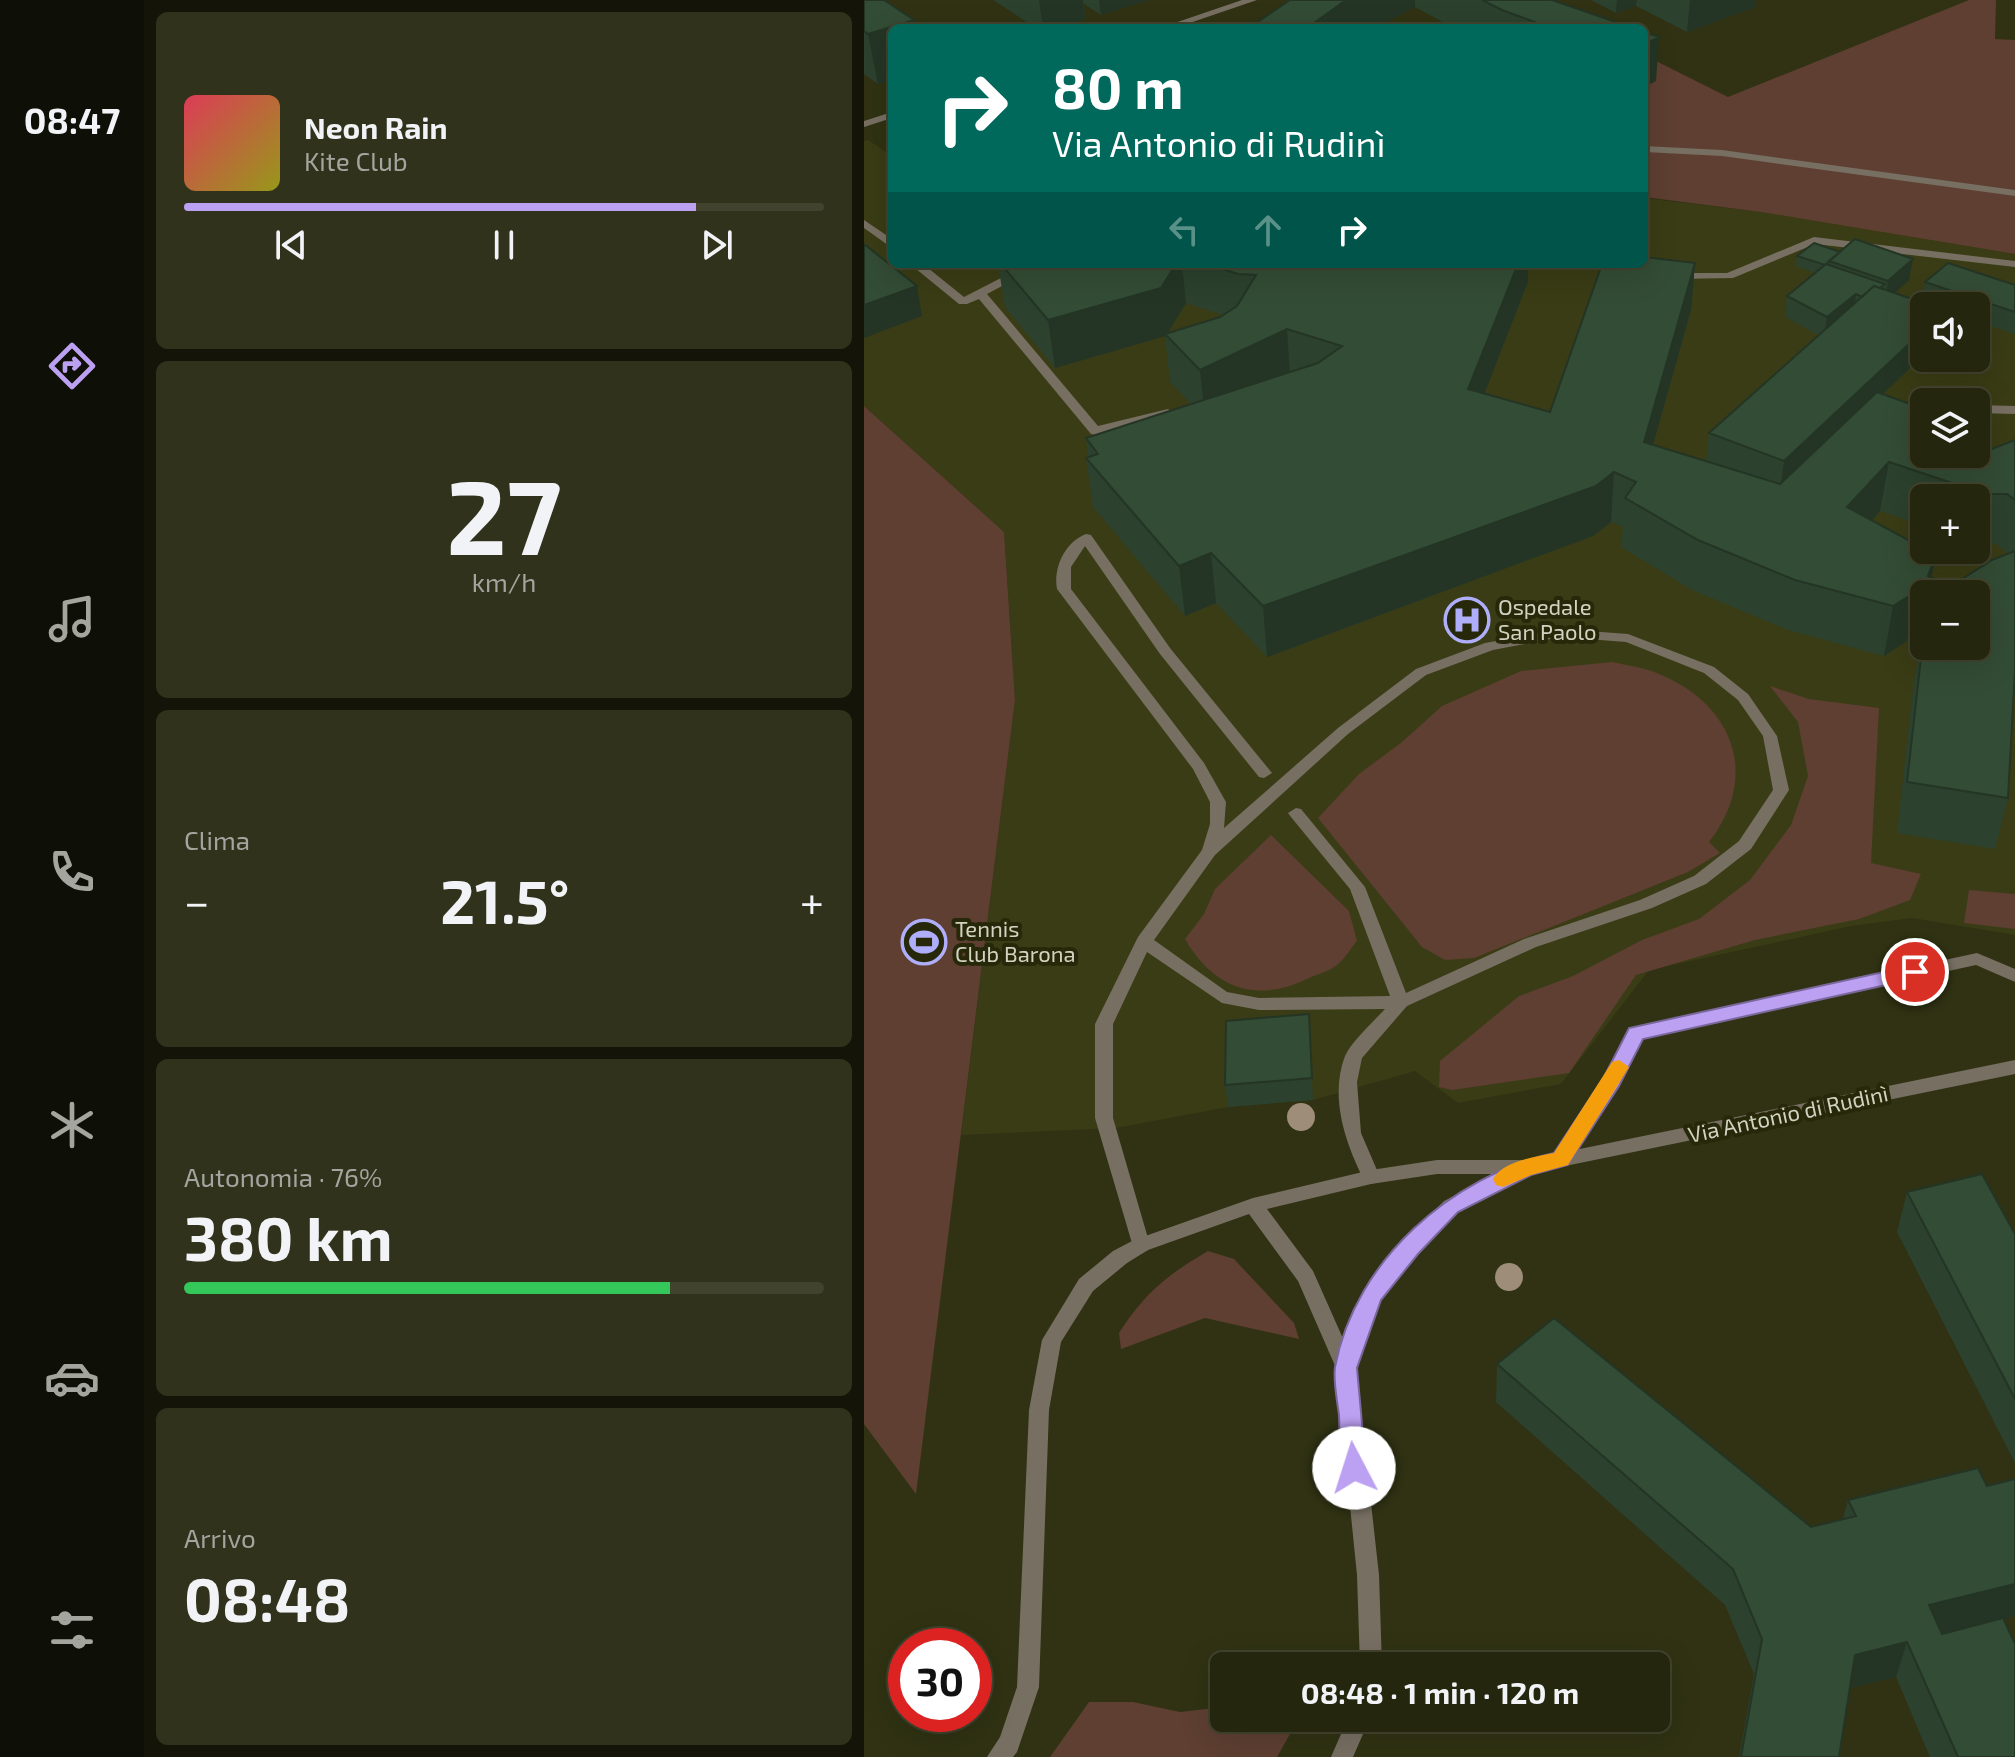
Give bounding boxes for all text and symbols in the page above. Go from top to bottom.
text: 80 m [1052,53,1184,120]
icon: right [920,56,1024,160]
text: 08:47 [24,98,120,141]
text: Neon Rain [304,109,448,145]
text: Via Antonio di Rudinì [1052,121,1385,164]
text: Kite Club [304,145,408,176]
icon: left [1162,208,1206,252]
icon: ahead [1246,208,1290,252]
icon: right [1330,208,1374,252]
icon: previous [269,223,313,267]
icon: pause [482,223,526,267]
icon: next [695,223,739,267]
map controls [1910,292,1990,660]
button: sound [1910,292,1990,372]
icon: directions [44,338,100,394]
button: layers [1910,388,1990,468]
text: 27 [446,451,562,576]
button: + [1910,484,1990,564]
text: km/h [472,566,536,597]
button: − [1910,580,1990,660]
icon: music [44,591,100,647]
place label: Ospedale San Paolo [1498,593,1597,644]
hospital icon: Ospedale San Paolo [1443,596,1491,644]
text: Clima [184,824,250,855]
icon: phone [44,844,100,900]
text: 21.5° [440,864,569,936]
text: − [184,874,210,927]
text: + [800,874,824,927]
place label: Tennis Club Barona [955,915,1076,966]
sports icon: Tennis Club Barona [900,918,948,966]
pin [1881,938,1949,1006]
icon: arrive [1893,950,1937,994]
street label: Via Antonio di Rudinì [1685,1079,1890,1147]
icon: climate [44,1097,100,1153]
text: Autonomia · 76% [184,1161,382,1192]
text: 380 km [184,1201,393,1273]
icon: car [44,1350,100,1406]
position arrow [1312,1426,1396,1510]
text: Arrivo [184,1522,256,1553]
text: 08:48 [184,1562,350,1634]
icon: filters [44,1602,100,1658]
speed limit sign: 30 [888,1628,992,1732]
text: 08:48 · 1 min · 120 m [1301,1674,1579,1710]

